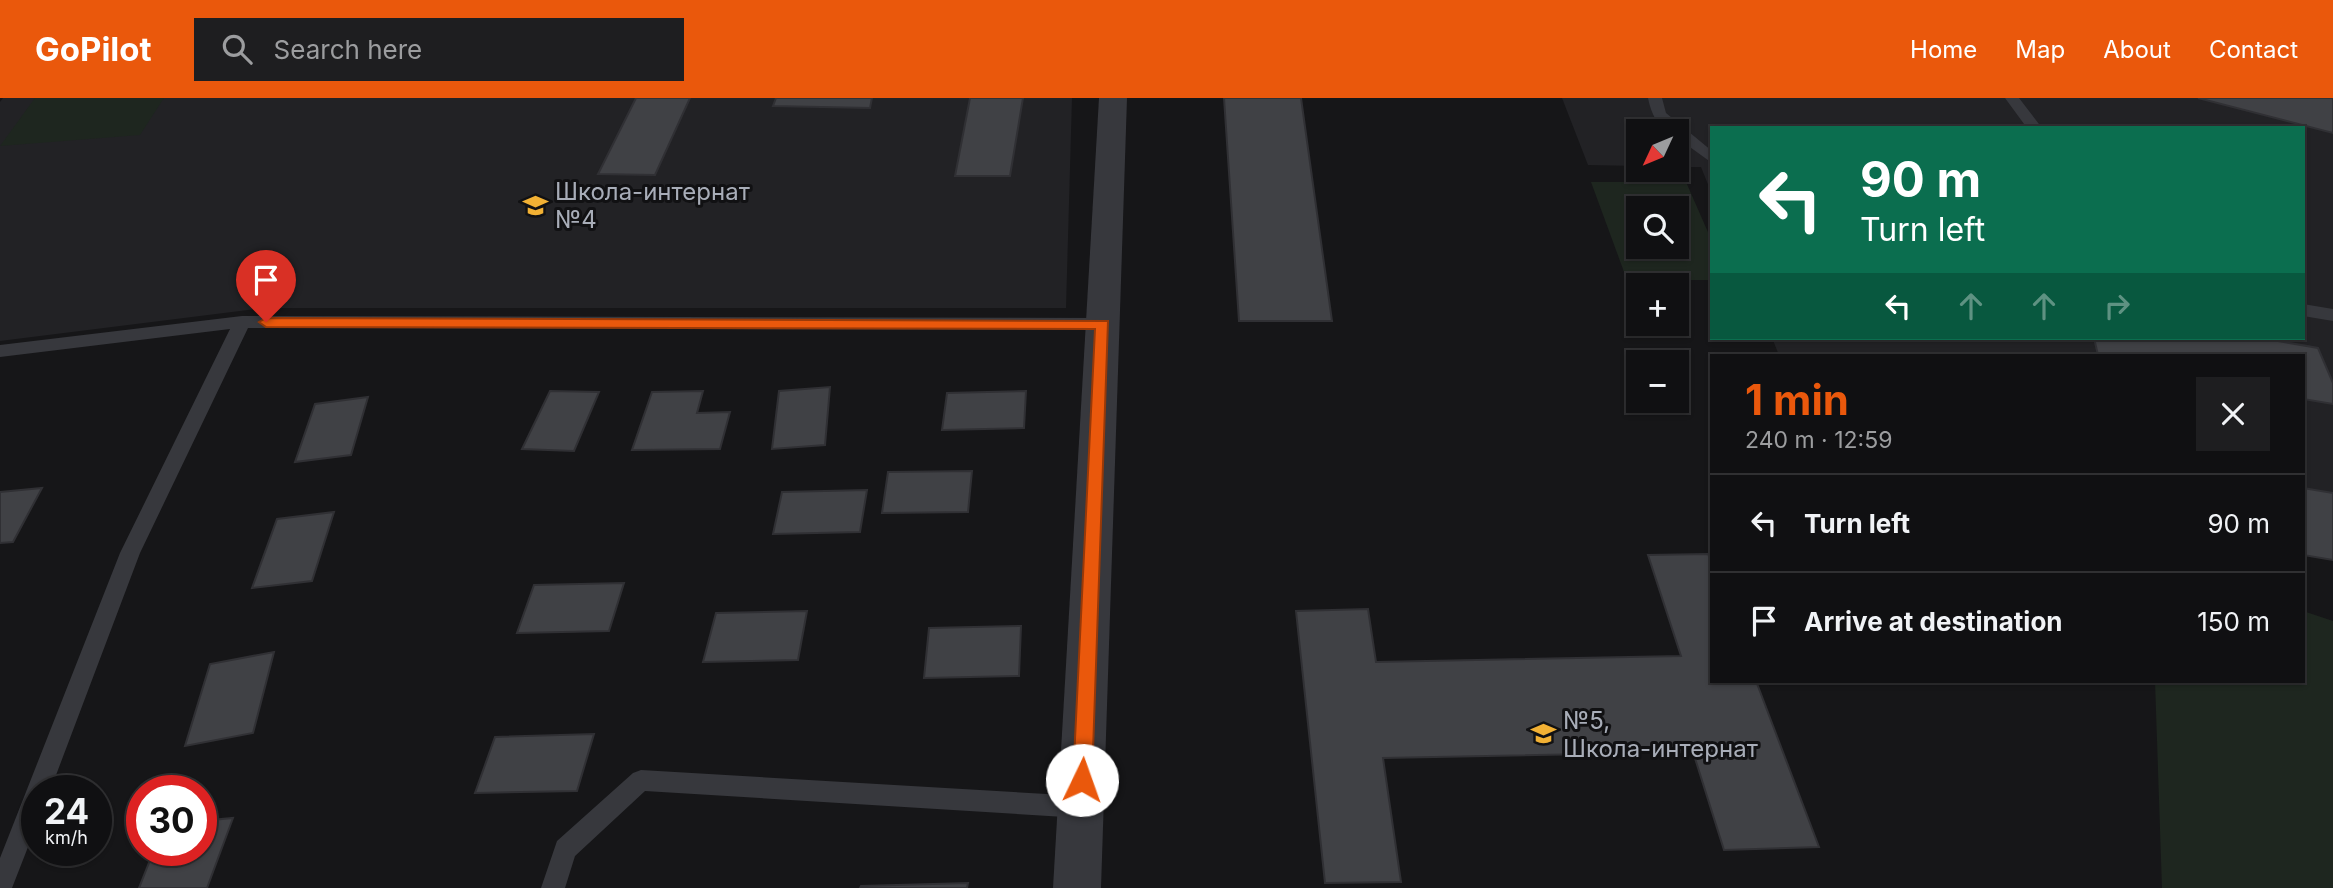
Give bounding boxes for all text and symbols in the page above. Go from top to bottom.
search box [194,18,684,81]
text: GoPilot [35,29,152,69]
icon: search [218,30,256,68]
text: Search here [274,34,422,65]
text: Home [1910,35,1977,64]
text: Map [2015,35,2065,64]
text: About [2103,35,2171,64]
text: Contact [2209,35,2298,64]
north arrow [1626,119,1689,182]
map controls [1626,119,1689,413]
text: 90 m [1860,150,1981,209]
icon: left [1745,154,1836,245]
place label: Школа-интернат №4 [555,177,750,234]
school or university icon: Школа-интернат №4 [521,191,549,219]
button: search [1626,196,1689,259]
text: Turn left [1860,210,1985,249]
pin [236,250,296,322]
icon: arrive [247,261,285,299]
button: + [1626,273,1689,336]
icon: left [1879,287,1917,325]
icon: ahead [1952,287,1990,325]
icon: ahead [2025,287,2063,325]
icon: right [2098,287,2136,325]
button: − [1626,350,1689,413]
text: 1 min [1745,374,1849,425]
button: close [2196,377,2270,451]
text: 240 m · 12:59 [1745,426,1892,454]
icon: left [1745,504,1783,542]
text: Turn left [1804,508,1910,539]
text: 90 m [2207,508,2270,539]
icon: arrive [1745,602,1783,640]
text: Arrive at destination [1804,606,2063,637]
text: 150 m [2197,606,2270,637]
place label: №5, Школа-интернат [1563,706,1758,763]
school or university icon: №5, Школа-интернат [1529,720,1557,748]
position arrow [1045,743,1119,817]
speed limit sign: 30 [126,775,217,866]
text: 24 [44,790,89,832]
text: km/h [45,827,88,848]

